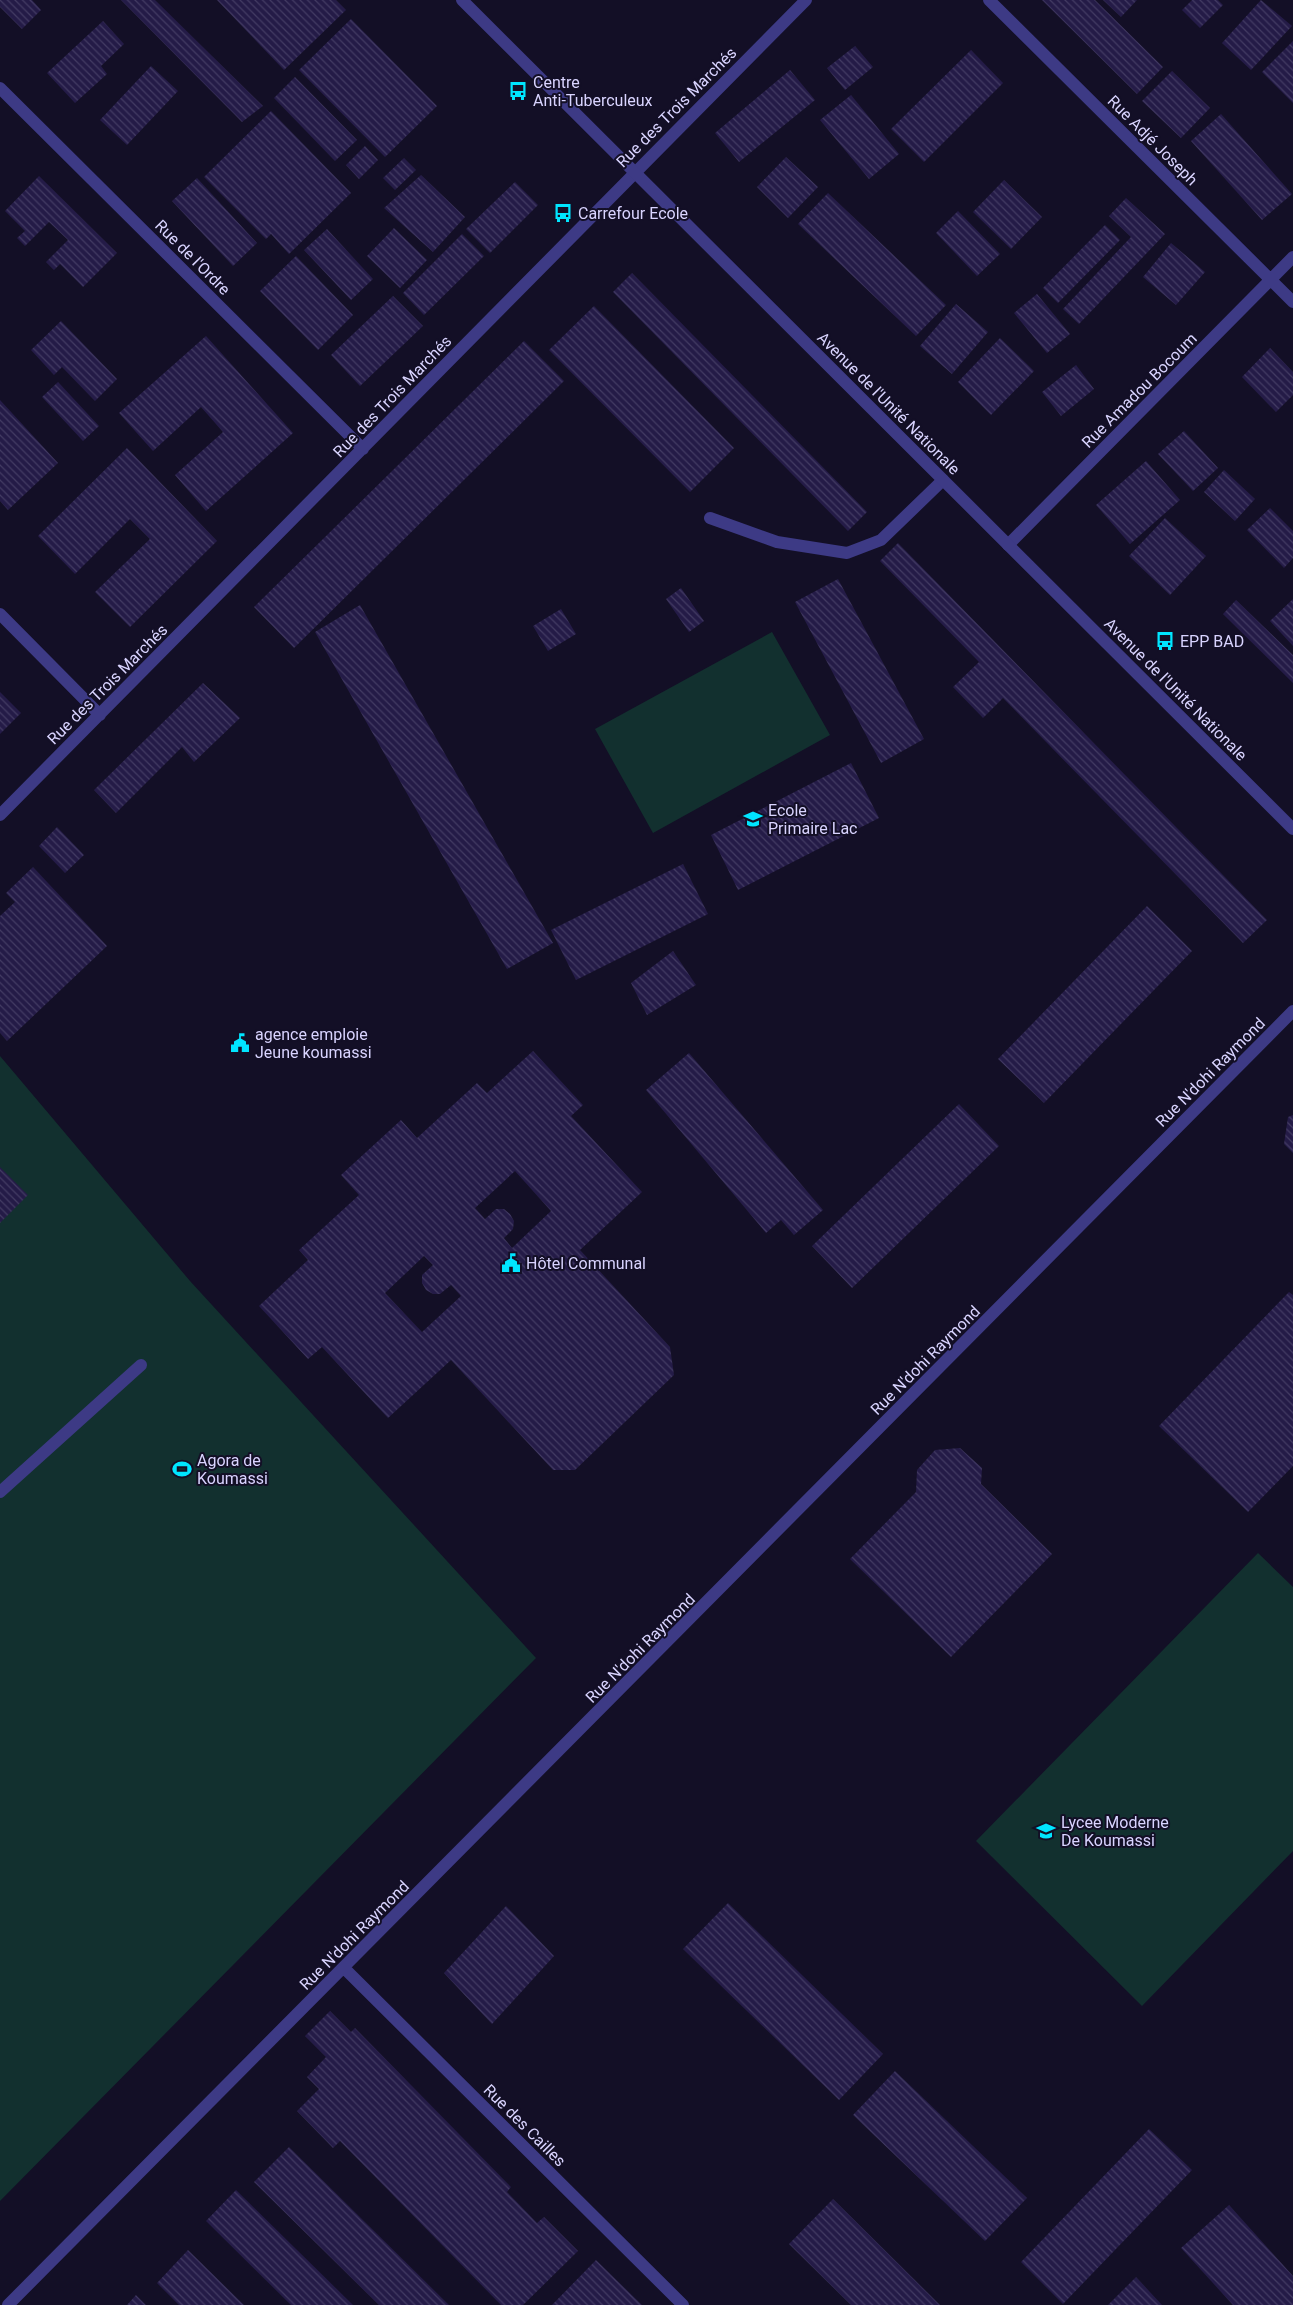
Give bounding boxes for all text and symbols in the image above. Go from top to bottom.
street label: Rue des Trois Marchés [612,43,740,171]
place label: Centre Anti-Tuberculeux [533,73,653,110]
bus stop icon: Centre Anti-Tuberculeux [507,80,529,102]
street label: Rue Adjé Joseph [1104,91,1202,189]
bus stop icon: Carrefour Ecole [552,202,574,224]
place label: Carrefour Ecole [578,204,688,223]
street label: Rue de l'Ordre [151,216,234,299]
street label: Avenue de l'Unité Nationale [814,328,964,478]
street label: Rue Amadou Bocoum [1078,329,1201,452]
street label: Rue des Trois Marchés [329,332,455,461]
street label: Avenue de l'Unité Nationale [1101,614,1251,764]
street label: Rue des Trois Marchés [43,620,171,748]
bus stop icon: EPP BAD [1154,630,1176,652]
place label: EPP BAD [1180,632,1244,651]
place label: Ecole Primaire Lac [768,801,857,838]
school or university icon: Ecole Primaire Lac [742,808,764,830]
street label: Rue N'dohi Raymond [1152,1014,1269,1131]
place label: agence emploie Jeune koumassi [255,1025,372,1062]
public building icon: agence emploie Jeune koumassi [229,1032,251,1054]
public building icon: Hôtel Communal [500,1252,522,1274]
place label: Hôtel Communal [526,1254,646,1273]
street label: Rue N'dohi Raymond [867,1302,984,1419]
place label: Agora de Koumassi [197,1451,268,1488]
sports icon: Agora de Koumassi [171,1458,193,1480]
street label: Rue N'dohi Raymond [582,1590,699,1707]
place label: Lycee Moderne De Koumassi [1061,1813,1169,1850]
school or university icon: Lycee Moderne De Koumassi [1035,1820,1057,1842]
street label: Rue N'dohi Raymond [296,1877,413,1994]
street label: Rue des Cailles [480,2080,570,2170]

